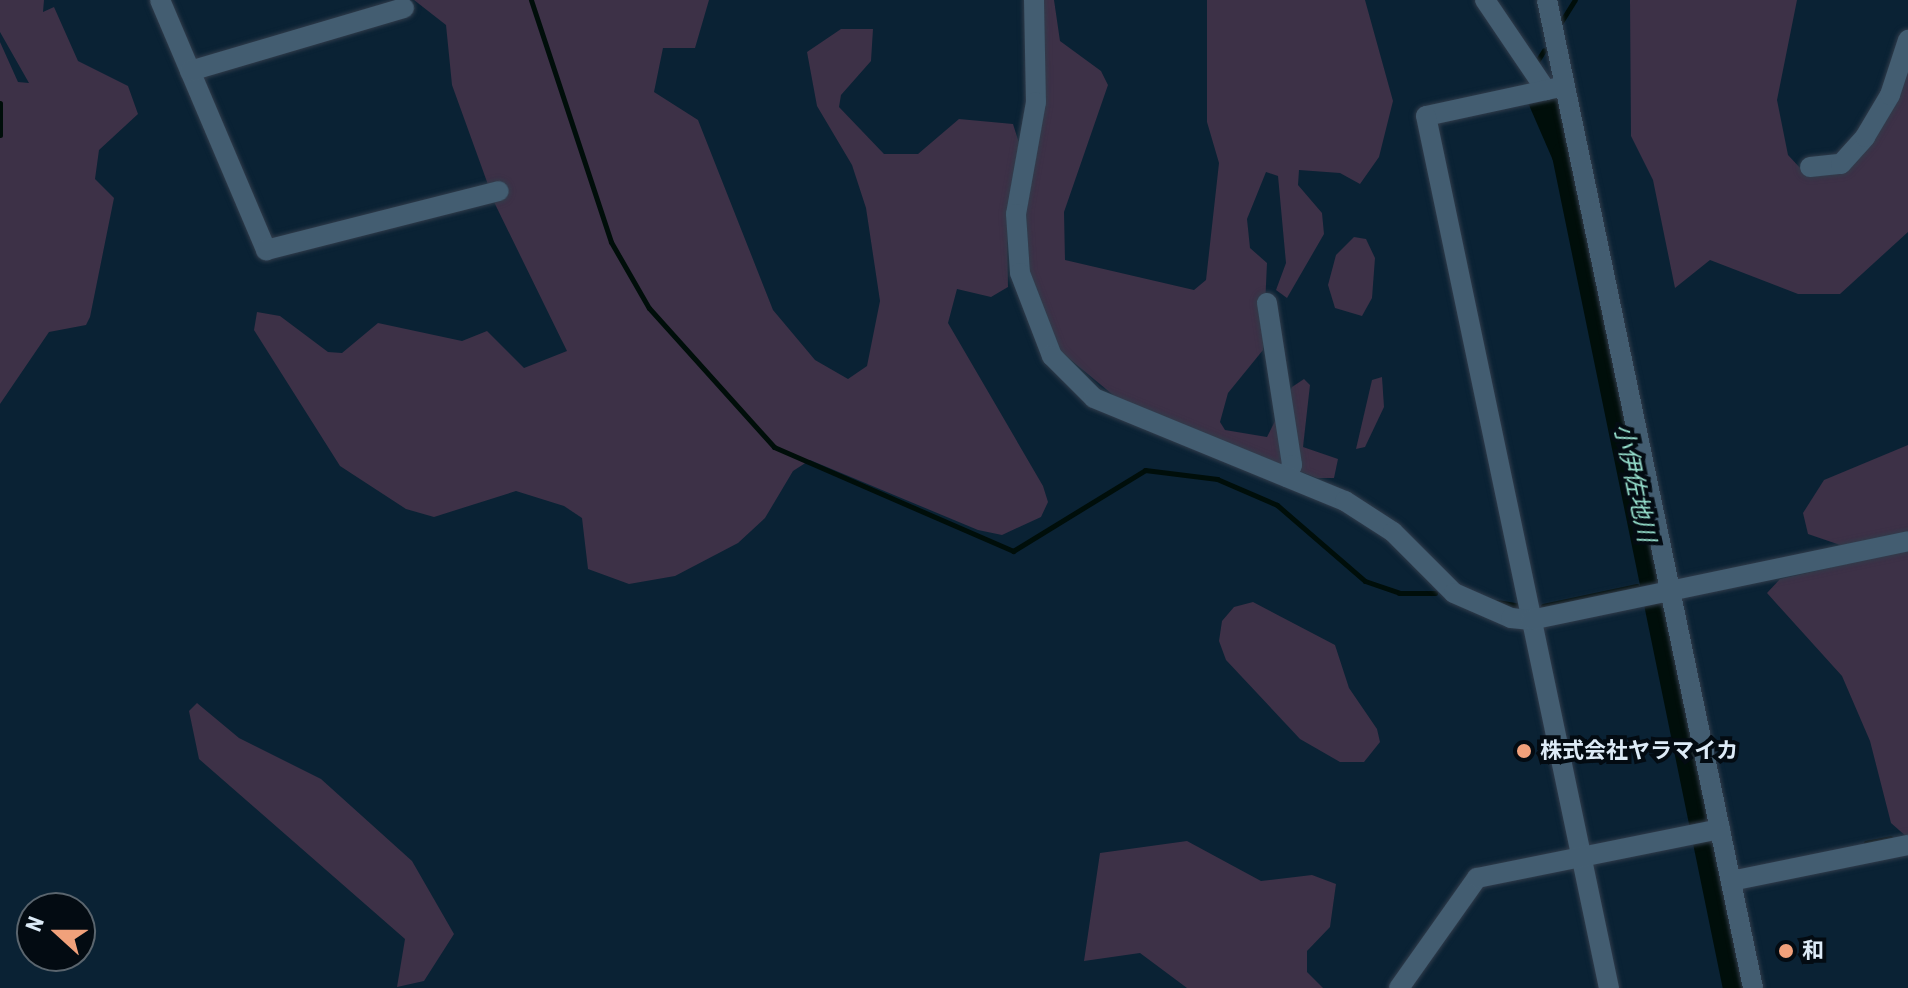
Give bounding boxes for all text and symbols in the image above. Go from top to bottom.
water label: 小伊佐地川 [1607,421,1661,545]
place label: 株式会社ヤラマイカ [1540,738,1738,764]
marker: 株式会社ヤラマイカ [1515,742,1533,760]
north arrow [16,892,96,972]
text: N [21,913,49,935]
place label: 和 [1802,938,1824,964]
marker: 和 [1777,942,1795,960]

